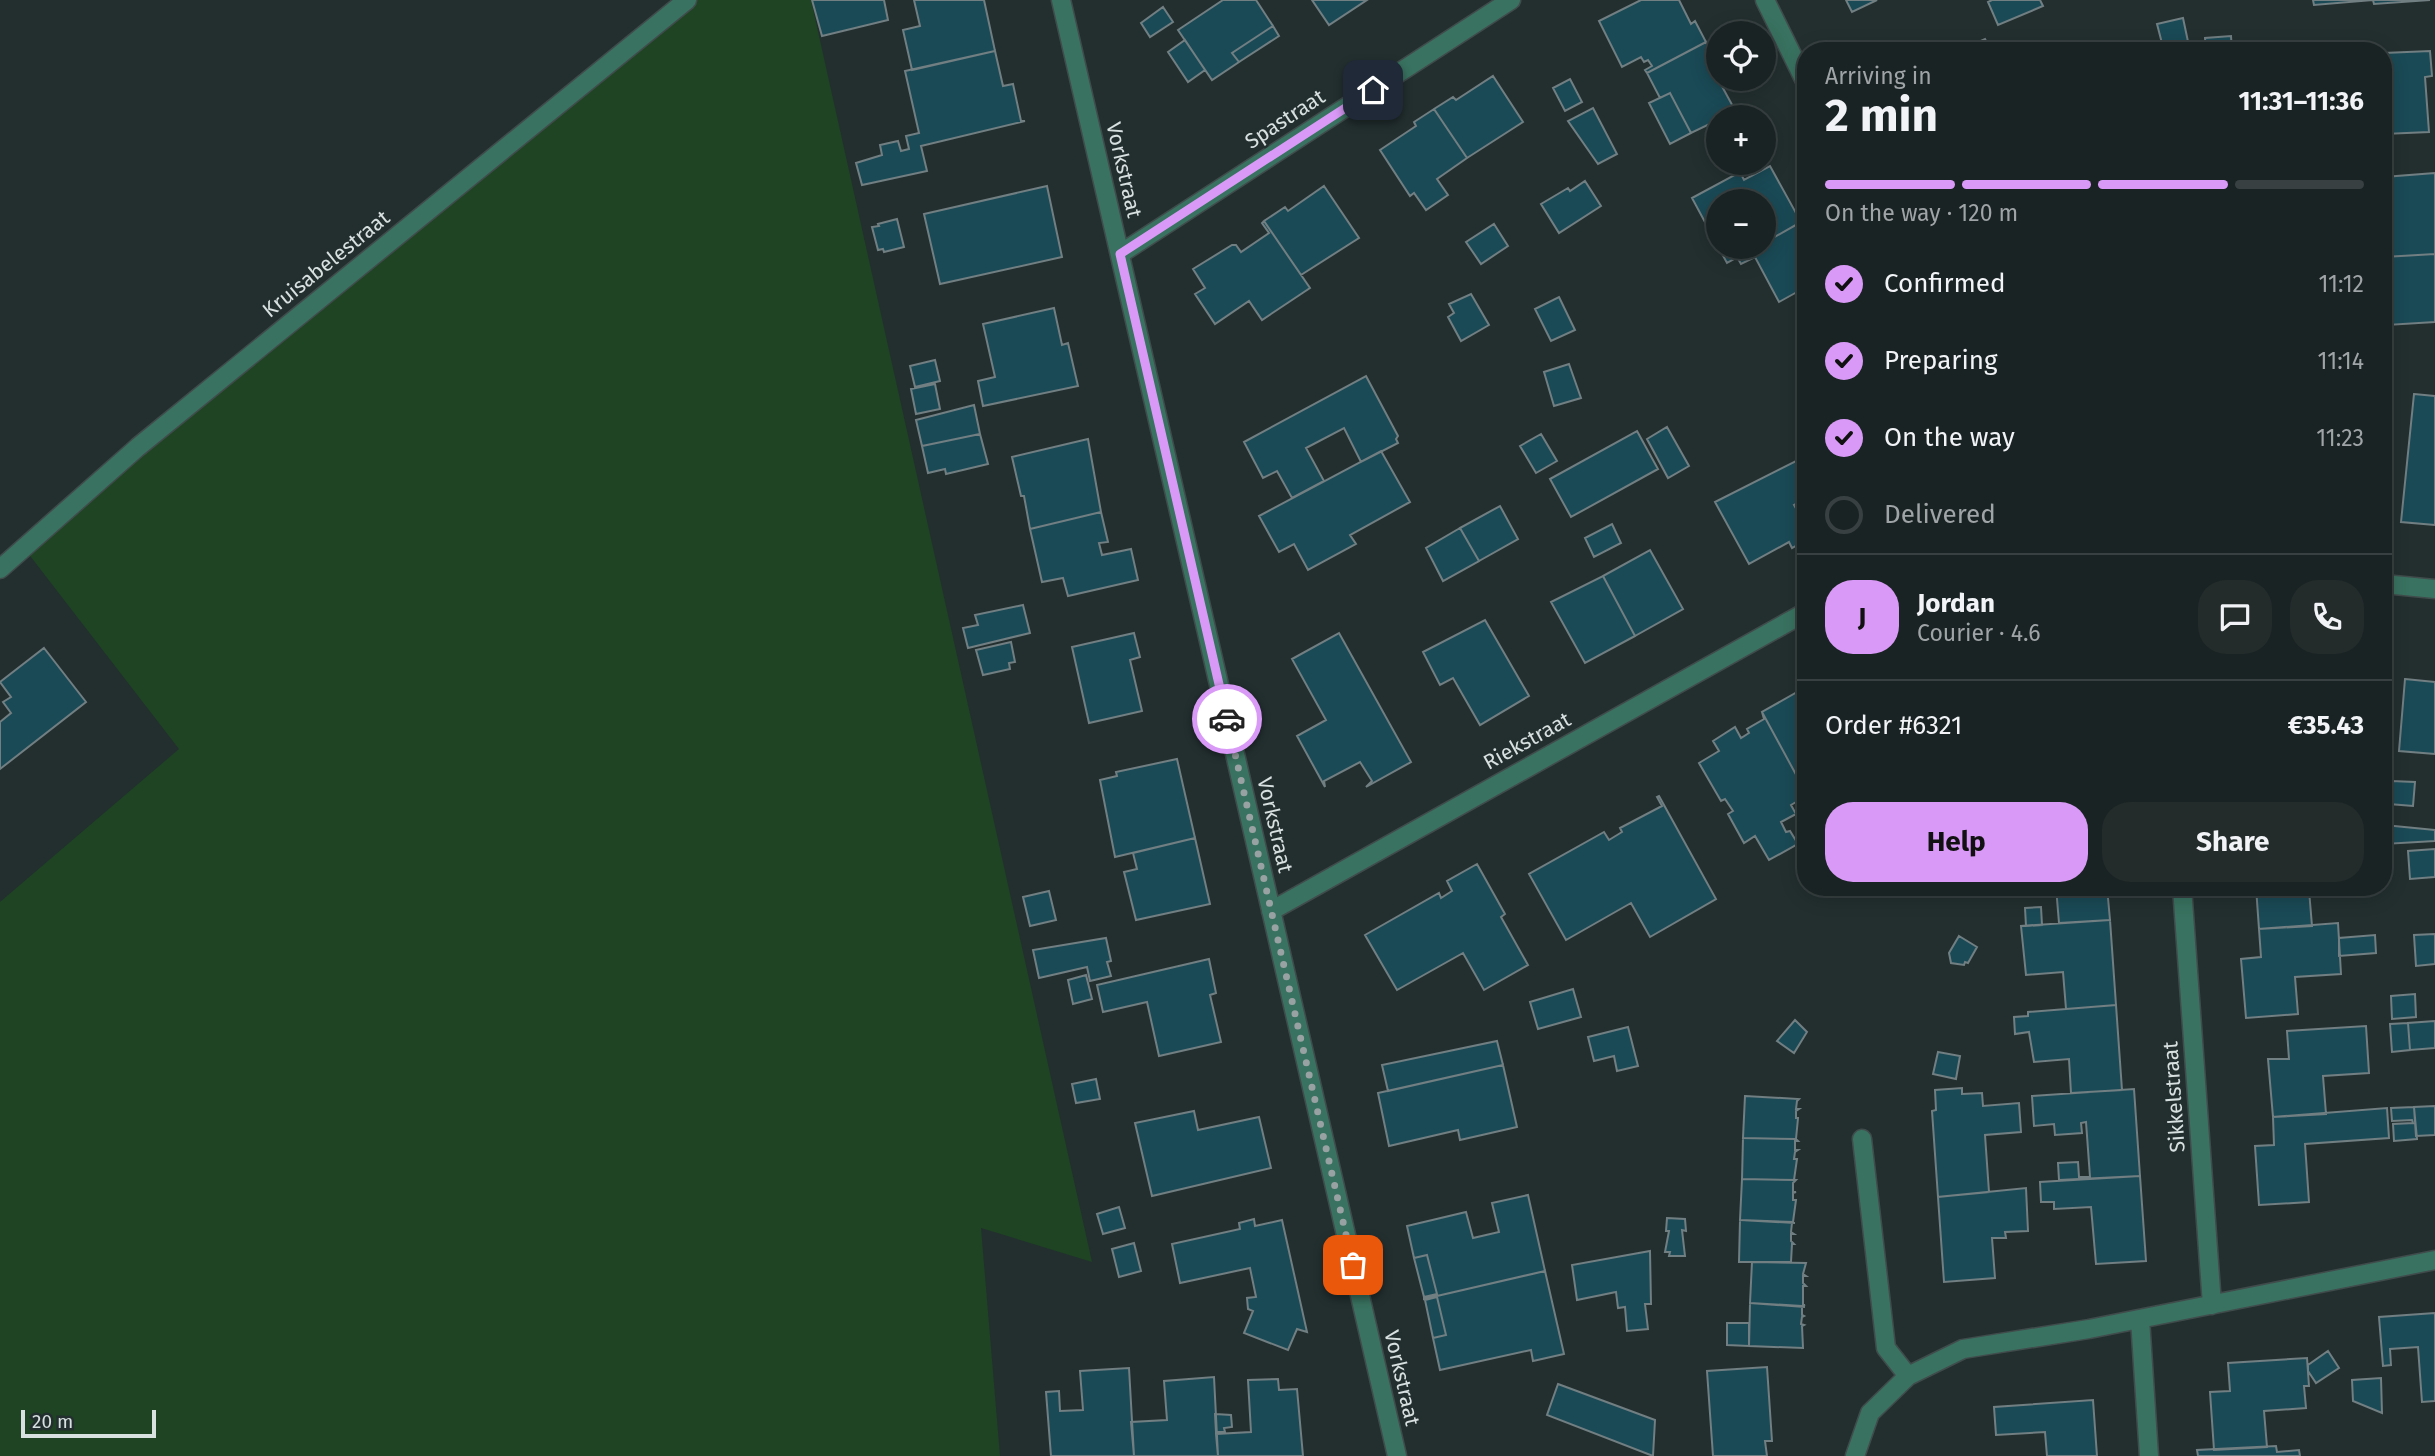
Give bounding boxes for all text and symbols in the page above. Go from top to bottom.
map controls [1706,21,1776,259]
button: locate [1706,21,1776,91]
pin [1343,60,1403,120]
text: Arriving in [1825,62,1932,90]
icon: home [1354,71,1392,109]
street label: Spastraat [1240,83,1330,154]
text: 11:31–11:36 [2238,86,2364,117]
text: 2 min [1825,88,1938,143]
button: + [1706,105,1776,175]
street label: Vorkstraat [1100,120,1148,221]
button: − [1706,189,1776,259]
text: On the way · 120 m [1825,199,2018,227]
street label: Kruisabelestraat [257,205,395,323]
icon: check [1825,265,1863,303]
text: Confirmed [1884,268,2005,299]
text: 11:12 [2318,270,2364,298]
icon: check [1825,342,1863,380]
text: Preparing [1884,345,1997,376]
text: 11:14 [2318,347,2364,375]
icon: check [1825,419,1863,457]
text: On the way [1884,422,2015,453]
text: 11:23 [2316,424,2364,452]
text: Delivered [1884,499,1996,530]
button: chat [2198,580,2272,654]
button: phone [2290,580,2364,654]
text: Jordan [1917,588,1995,619]
text: J [1858,602,1866,633]
text: Courier · 4.6 [1917,619,2041,647]
courier [1192,684,1262,754]
icon: car [1208,700,1246,738]
street label: Riekstraat [1479,706,1576,776]
text: Order #6321 [1825,710,1962,741]
text: €35.43 [2288,710,2364,741]
street label: Vorkstraat [1251,775,1299,876]
button: Help [1825,802,2088,882]
button: Share [2102,802,2364,882]
street label: Sikkelstraat [2157,1040,2191,1153]
pin [1323,1235,1383,1295]
icon: bag [1334,1246,1372,1284]
street label: Vorkstraat [1378,1328,1426,1429]
scale bar [21,1407,156,1439]
text: 20 m [32,1410,73,1433]

